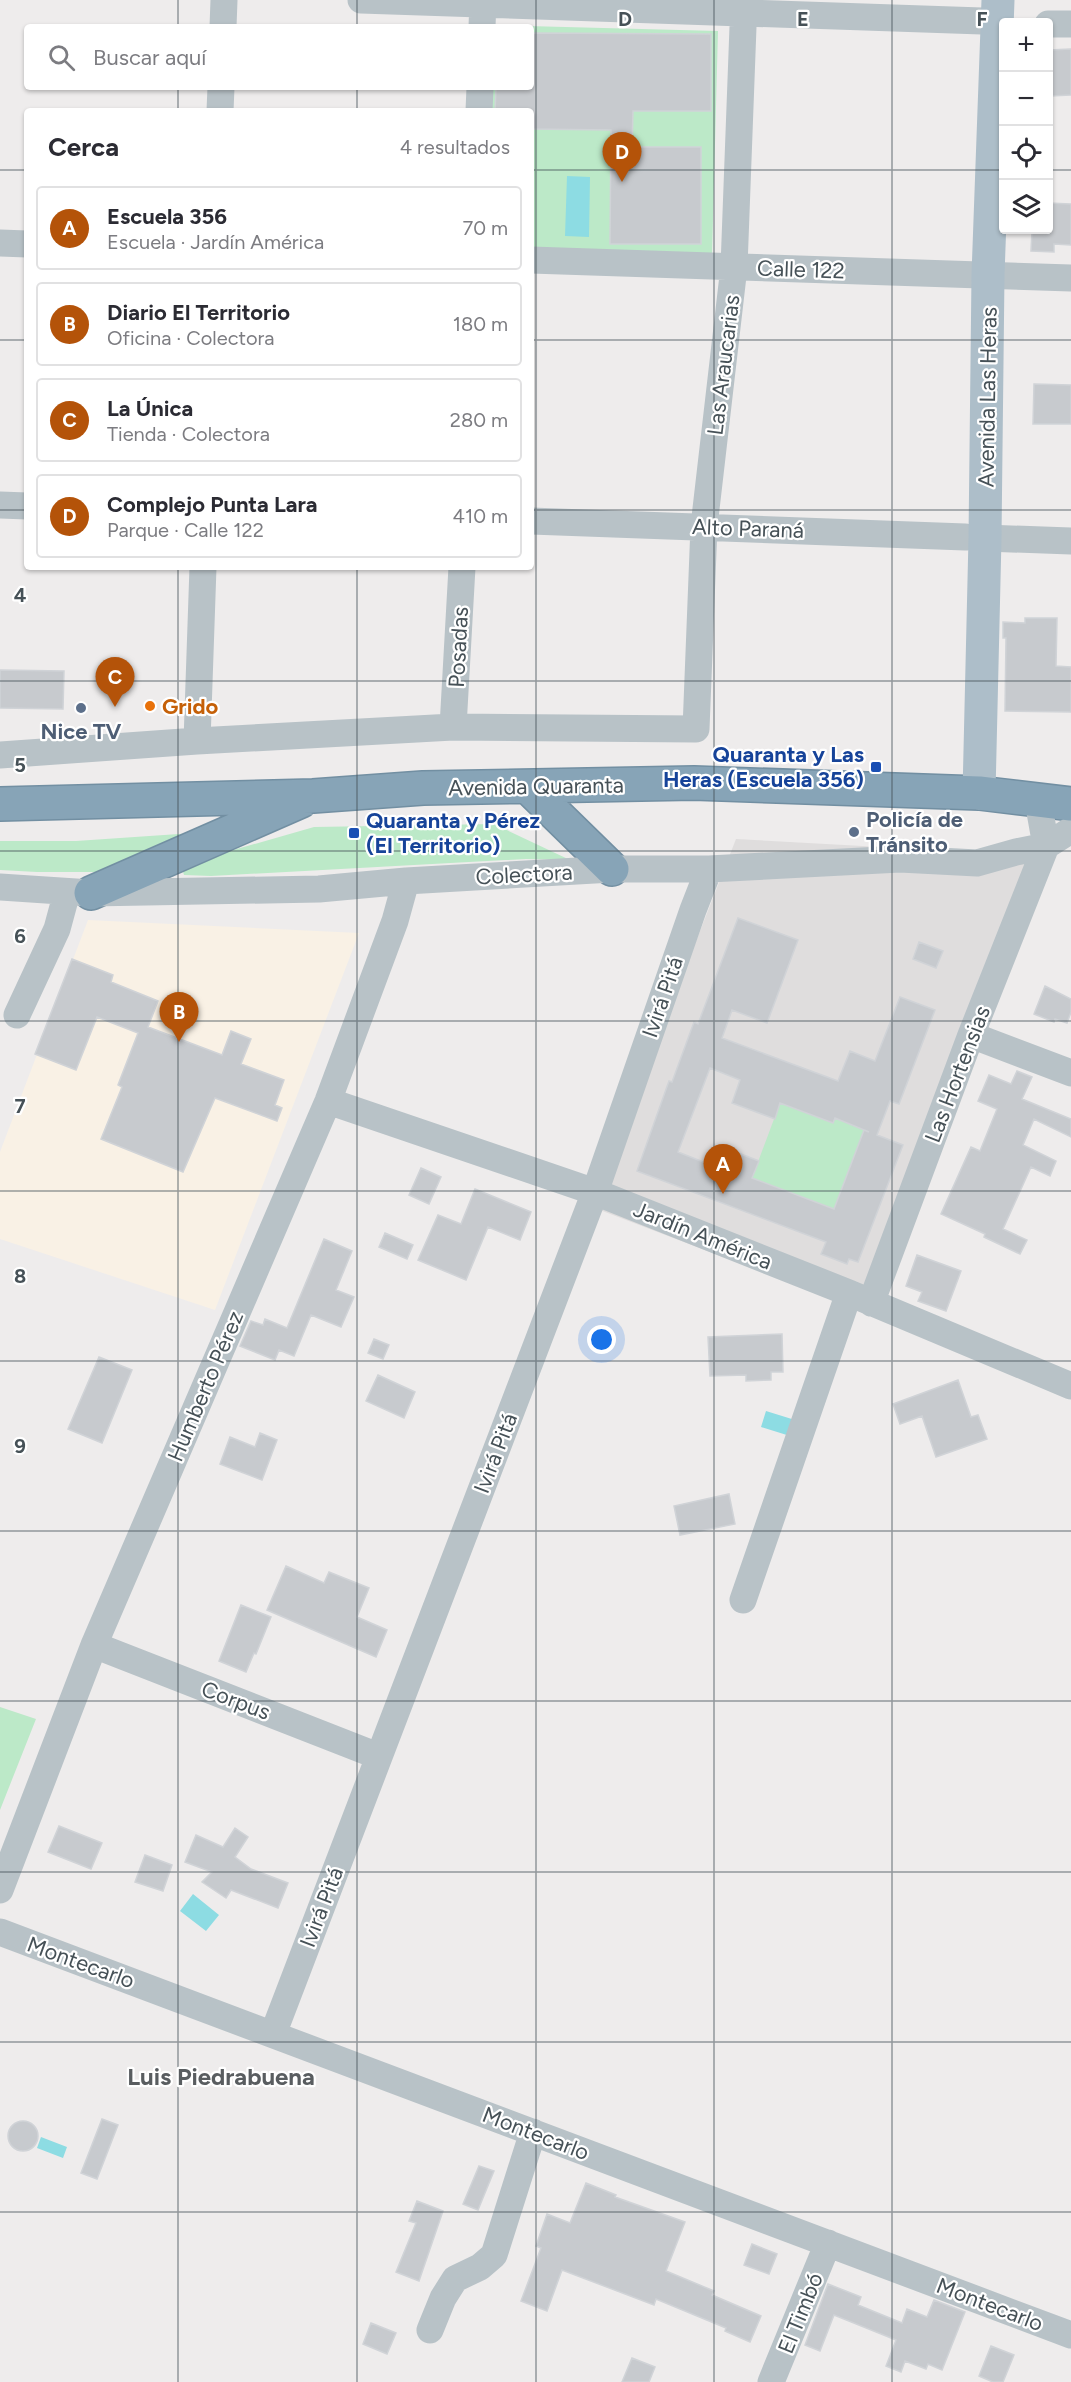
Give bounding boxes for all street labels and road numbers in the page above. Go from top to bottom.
street label: Calle 122 [757,254,845,285]
street label: Las Araucarias [701,293,746,437]
street label: Avenida Las Heras [972,307,1003,488]
street label: Alto Paraná [692,513,804,544]
street label: Posadas [443,606,474,688]
street label: Avenida Quaranta [448,771,624,802]
street label: Colectora [475,858,573,891]
street label: Ivirá Pitá [636,953,689,1041]
street label: Las Hortensias [919,1002,996,1146]
street label: Jardín América [630,1195,776,1276]
street label: Humberto Pérez [162,1307,249,1466]
street label: Ivirá Pitá [468,1409,523,1497]
street label: Corpus [198,1675,274,1726]
street label: Ivirá Pitá [294,1863,349,1951]
street label: Montecarlo [24,1931,138,1994]
street label: Montecarlo [479,2101,593,2166]
street label: El Timbó [772,2269,829,2358]
street label: Montecarlo [933,2272,1047,2337]

